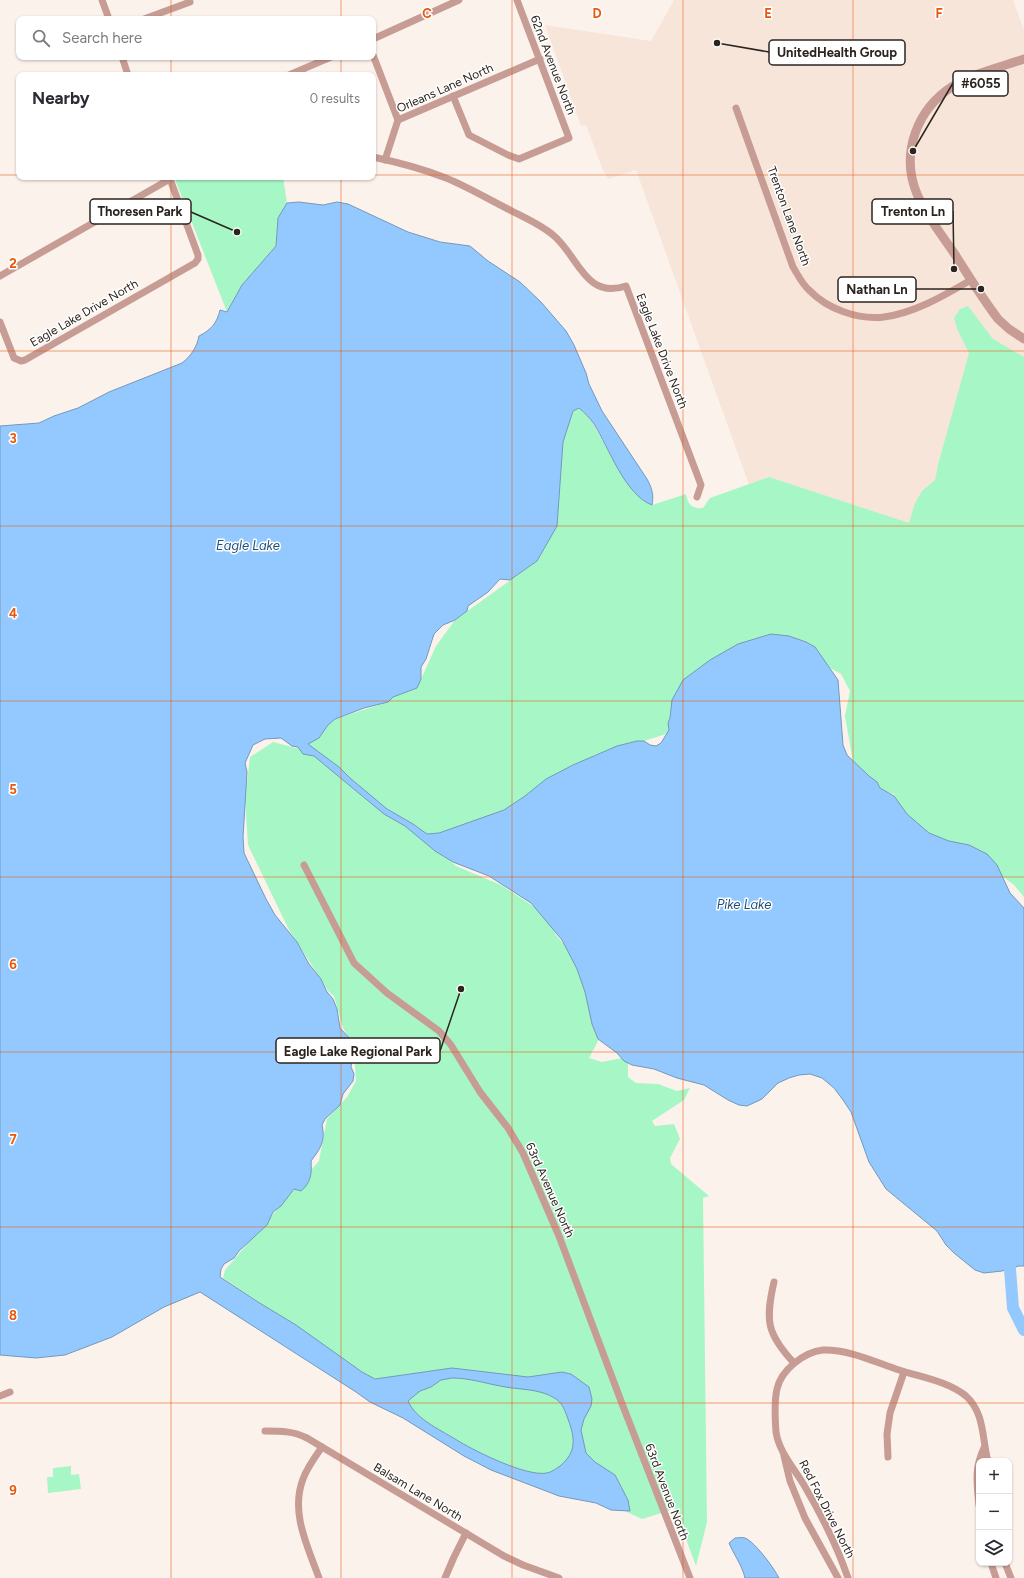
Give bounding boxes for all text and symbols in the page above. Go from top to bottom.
text: C [422,6,432,21]
text: D [592,6,602,21]
text: E [764,6,772,21]
text: F [935,6,943,21]
street label: 62nd Avenue North [528,13,579,117]
search box [16,16,376,60]
icon: search [30,27,52,49]
text: Search here [62,29,142,47]
callout: UnitedHealth Group [769,40,905,65]
text: UnitedHealth Group [777,45,897,60]
street label: Orleans Lane North [395,60,496,116]
callout: #6055 [953,71,1008,96]
text: #6055 [961,76,1001,91]
text: Nearby [32,88,90,108]
text: 0 results [310,91,360,106]
street label: Trenton Lane North [765,164,814,268]
callout: Thoresen Park [90,199,191,224]
callout: Trenton Ln [872,199,953,224]
text: Thoresen Park [98,204,182,219]
text: Trenton Ln [881,204,945,219]
text: 2 [9,256,17,271]
street label: Eagle Lake Drive North [28,276,141,350]
callout: Nathan Ln [838,277,916,302]
text: Nathan Ln [846,282,908,297]
street label: Eagle Lake Drive North [634,291,691,411]
text: 3 [9,431,17,446]
water label: Eagle Lake [216,538,280,553]
text: 4 [9,606,17,621]
text: 5 [9,782,17,797]
water label: Pike Lake [717,897,771,912]
text: 6 [9,957,17,972]
callout: Eagle Lake Regional Park [276,1038,440,1063]
text: Eagle Lake Regional Park [284,1044,432,1059]
text: 7 [9,1132,17,1147]
street label: 63rd Avenue North [523,1140,577,1240]
text: 8 [9,1308,17,1323]
street label: 63rd Avenue North [642,1442,692,1543]
street label: Red Fox Drive North [796,1458,858,1561]
map controls [976,1458,1012,1566]
button: + [976,1458,1012,1494]
street label: Balsam Lane North [371,1460,465,1524]
text: 9 [9,1483,17,1498]
button: − [976,1494,1012,1530]
button: layers [976,1530,1012,1566]

